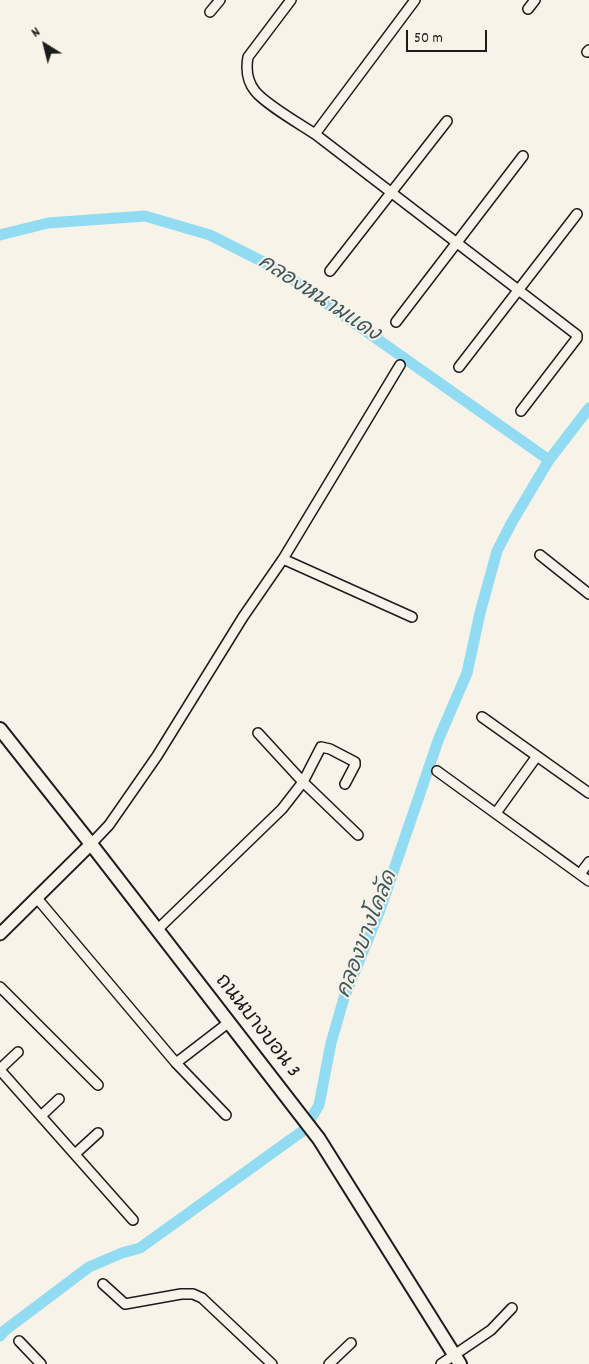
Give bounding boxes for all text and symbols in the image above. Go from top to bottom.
north arrow [20,20,70,70]
scale bar [409,20,490,52]
text: N [27,23,45,43]
text: 50 m [414,28,443,50]
water label: คลองหนามแดง [252,251,384,349]
water label: คลองบางโคลัด [333,868,405,1002]
street label: ถนนบางบอน 3 [208,971,304,1083]

